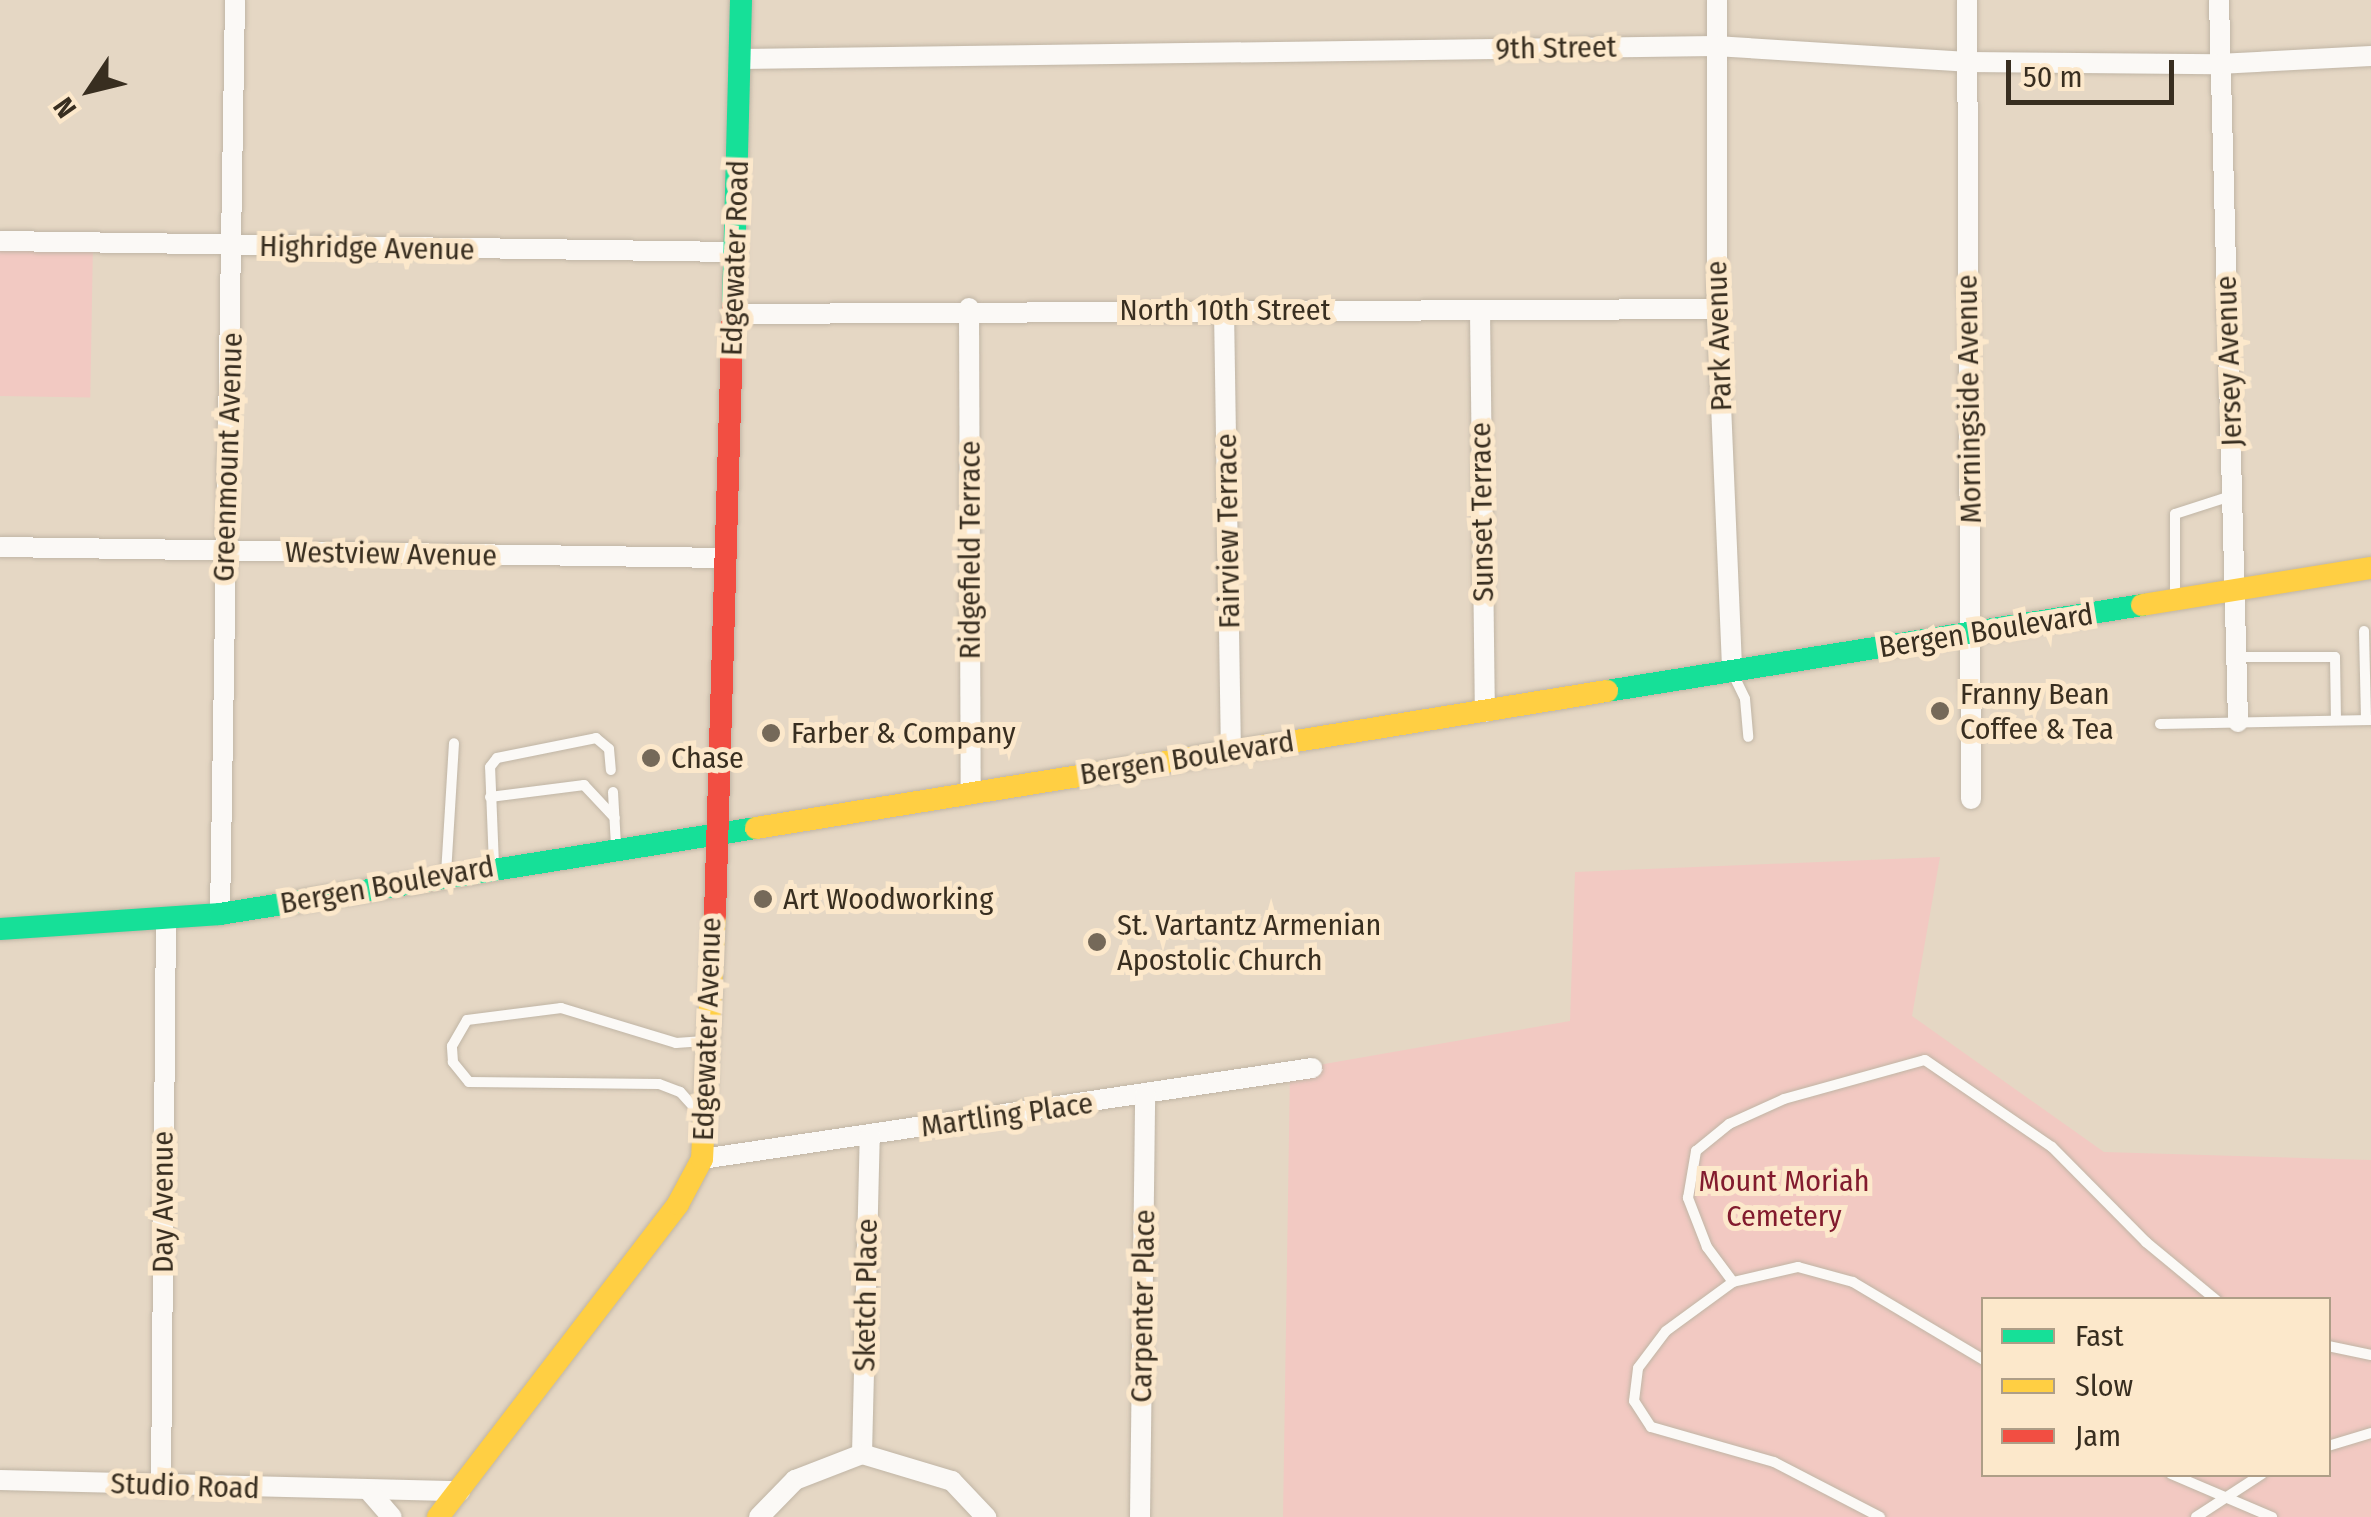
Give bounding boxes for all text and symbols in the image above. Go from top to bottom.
street label: 9th Street [1495,29,1617,67]
north arrow [40,40,140,140]
scale bar [2011,40,2178,102]
text: 50 m [2023,59,2083,95]
text: N [47,91,83,124]
street label: Edgewater Road [714,160,756,356]
street label: Highridge Avenue [259,228,475,268]
street label: Park Avenue [1698,260,1740,412]
street label: Morningside Avenue [1949,274,1989,524]
street label: Jersey Avenue [2208,275,2250,447]
street label: North 10th Street [1120,292,1330,328]
street label: Greenmount Avenue [206,332,250,582]
street label: Sunset Terrace [1462,422,1502,602]
street label: Fairview Terrace [1208,433,1248,629]
street label: Ridgefield Terrace [952,441,988,659]
street label: Westview Avenue [285,534,497,574]
street label: Bergen Boulevard [1876,596,2096,666]
place label: Franny Bean Coffee & Tea [1960,676,2114,746]
marker: Franny Bean Coffee & Tea [1929,700,1951,722]
place label: Farber & Company [791,715,1016,751]
marker: Farber & Company [760,722,782,744]
street label: Bergen Boulevard [1077,723,1297,793]
place label: Chase [671,740,744,776]
marker: Chase [640,747,662,769]
street label: Bergen Boulevard [277,848,497,922]
place label: Art Woodworking [783,881,993,917]
marker: Art Woodworking [752,888,774,910]
place label: St. Vartantz Armenian Apostolic Church [1117,907,1381,978]
street label: Edgewater Avenue [685,917,729,1141]
marker: St. Vartantz Armenian Apostolic Church [1086,931,1108,953]
street label: Martling Place [919,1085,1095,1145]
street label: Day Avenue [145,1131,181,1273]
park label: Mount Moriah Cemetery [1698,1163,1870,1234]
street label: Carpenter Place [1123,1209,1163,1403]
street label: Sketch Place [847,1218,885,1372]
legend [1981,1297,2331,1477]
text: Fast [2075,1318,2123,1354]
text: Slow [2075,1368,2133,1404]
text: Jam [2075,1418,2121,1454]
street label: Studio Road [110,1465,260,1507]

